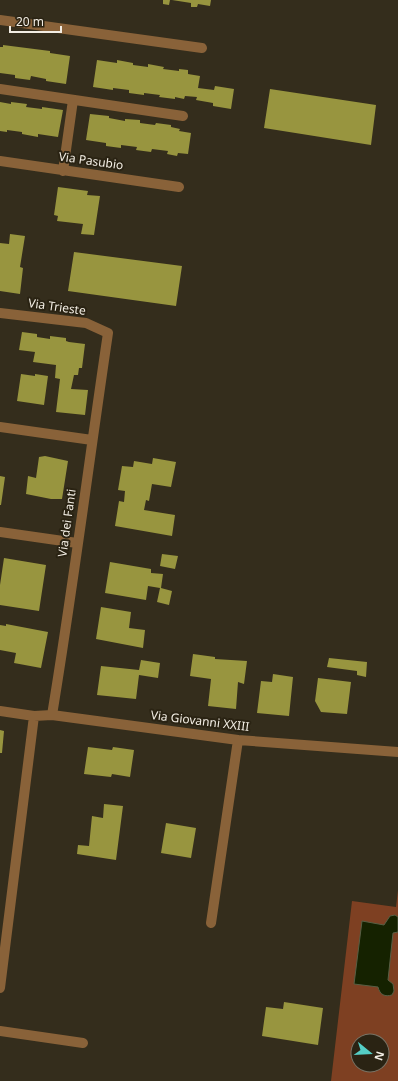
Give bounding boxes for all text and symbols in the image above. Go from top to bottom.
scale bar [10,8,61,34]
text: 20 m [16,13,44,30]
street label: Via Pasubio [58,148,124,173]
street label: Via Trieste [27,294,87,319]
street label: Via dei Fanti [53,488,80,558]
street label: Via Giovanni XXIII [150,706,250,735]
north arrow [350,1033,390,1073]
text: N [371,1050,389,1063]

